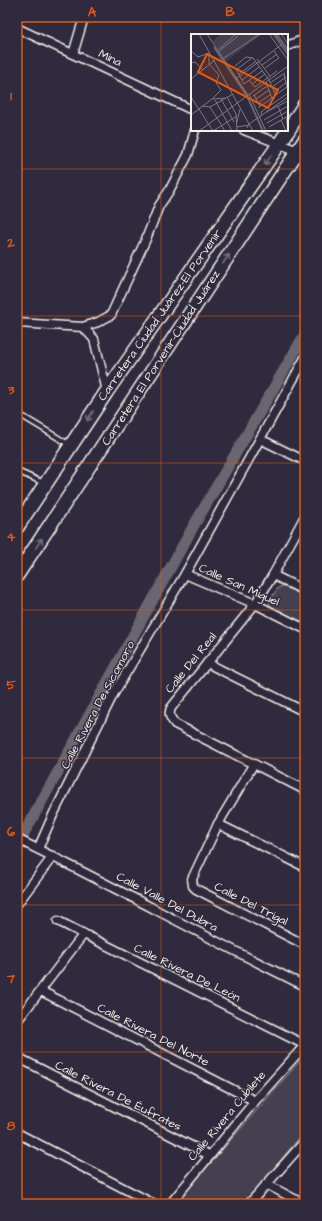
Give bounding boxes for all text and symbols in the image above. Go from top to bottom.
text: A [88,3,97,21]
text: B [225,3,235,21]
inset map [191,34,288,131]
street label: Mina [96,45,124,71]
text: 1 [10,87,12,105]
one-way arrow [264,154,273,165]
street label: Carretera Ciudad Juárez-El Porvenir [94,225,226,404]
text: 2 [6,234,15,252]
one-way arrow [222,254,230,265]
street label: Carretera El Porvenir-Ciudad Juárez [98,267,224,449]
text: 3 [7,381,15,399]
one-way arrow [86,410,94,421]
text: 4 [7,528,16,546]
one-way arrow [35,537,43,549]
street label: Calle San Miguel [196,560,282,611]
street label: Calle Del Real [161,629,221,697]
street label: Calle Rivera De Sicomoro [57,638,139,772]
text: 5 [6,676,16,694]
text: 6 [7,823,16,841]
street label: Calle Valle Del Dubra [113,868,221,936]
street label: Calle Del Trigal [211,878,291,931]
street label: Calle Rivera De León [131,940,243,1006]
text: 7 [6,970,16,988]
street label: Calle Rivera Del Norte [94,999,212,1071]
street label: Calle Rivera De Éufrates [52,1057,184,1135]
street label: Calle Rivera Cubilete [184,1067,270,1165]
text: 8 [7,1117,16,1135]

